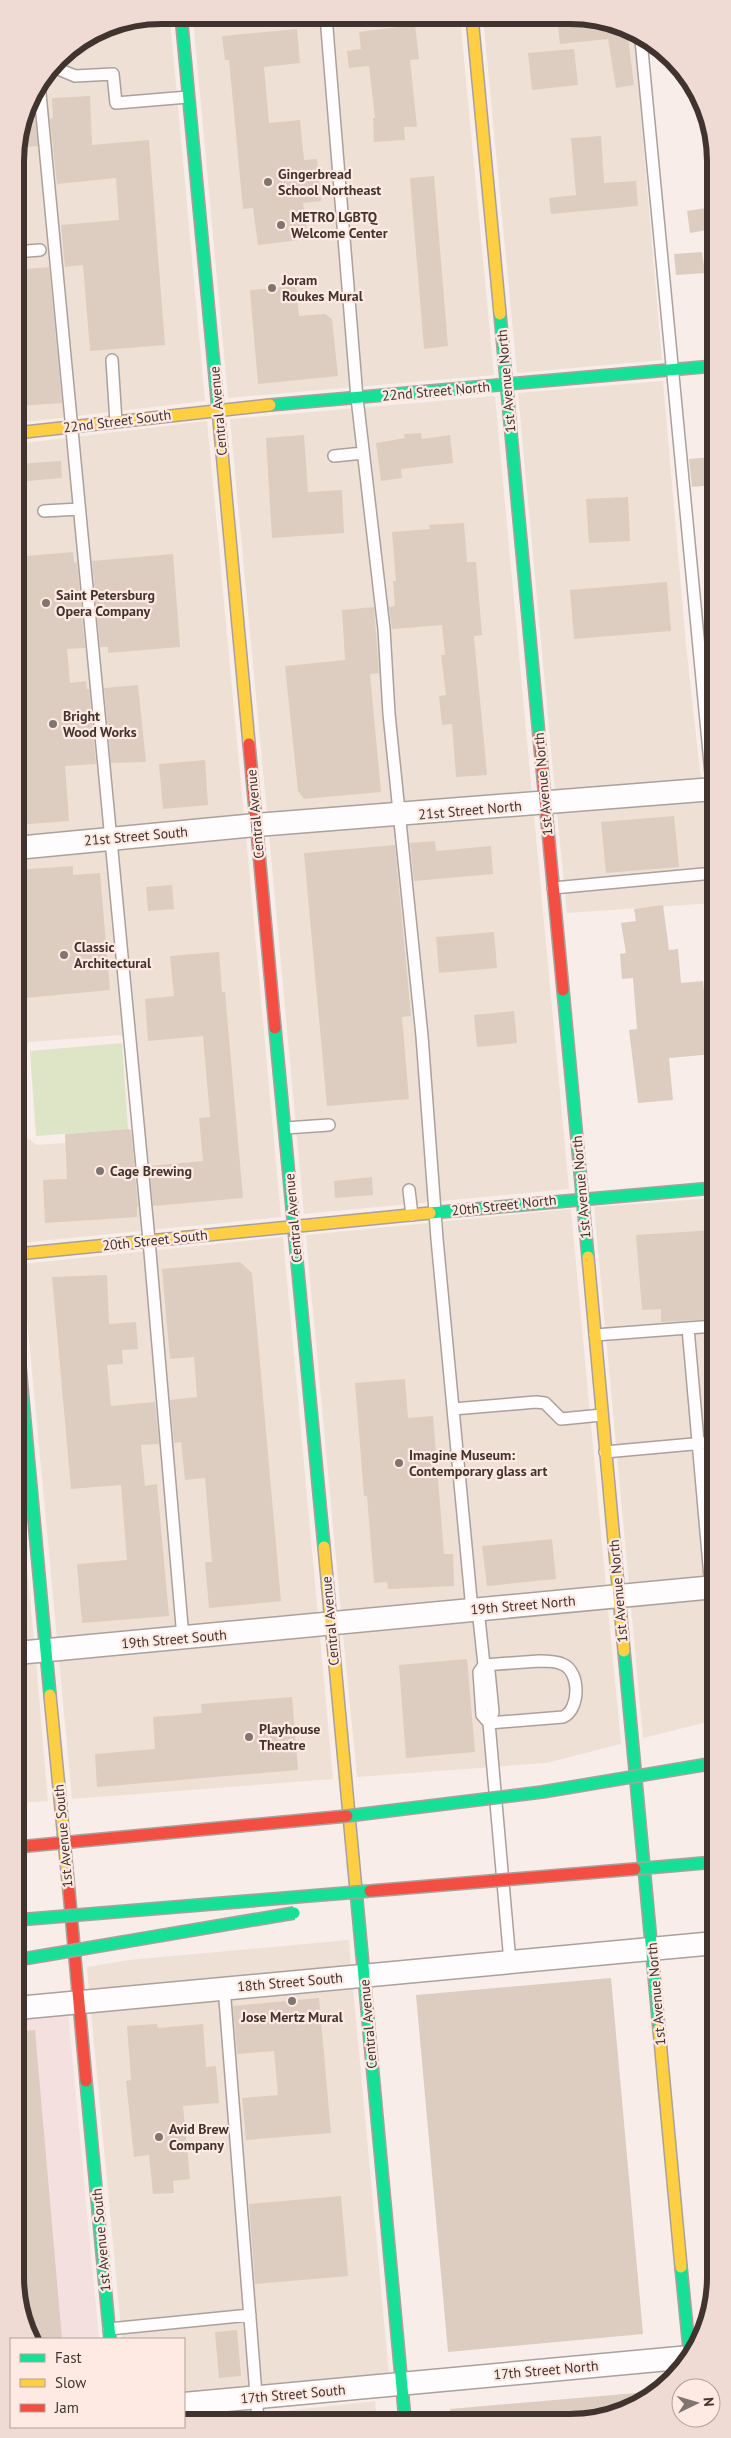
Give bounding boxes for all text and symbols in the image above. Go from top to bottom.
place label: Gingerbread School Northeast [278,165,381,199]
marker: Gingerbread School Northeast [262,176,274,188]
place label: METRO LGBTQ Welcome Center [291,208,388,242]
marker: METRO LGBTQ Welcome Center [275,219,287,231]
place label: Joram Roukes Mural [281,271,364,305]
marker: Joram Roukes Mural [266,282,278,294]
street label: 1st Avenue North [493,329,519,433]
street label: Central Avenue [205,365,231,457]
street label: 22nd Street North [381,377,491,405]
street label: 22nd Street South [62,405,172,437]
place label: Saint Petersburg Opera Company [56,586,155,620]
marker: Saint Petersburg Opera Company [40,597,52,609]
place label: Bright Wood Works [63,707,137,741]
marker: Bright Wood Works [47,718,59,730]
street label: 1st Avenue North [530,732,556,836]
street label: Central Avenue [242,768,268,860]
street label: 21st Street North [418,797,522,823]
street label: 21st Street South [83,823,189,849]
place label: Classic Architectural [74,938,152,972]
marker: Classic Architectural [58,949,70,961]
street label: 1st Avenue North [568,1135,594,1239]
place label: Cage Brewing [110,1162,192,1180]
marker: Cage Brewing [94,1165,106,1177]
street label: Central Avenue [280,1172,306,1264]
street label: 20th Street North [451,1191,557,1219]
street label: 20th Street South [101,1226,209,1254]
place label: Imagine Museum: Contemporary glass art [409,1446,547,1480]
marker: Imagine Museum: Contemporary glass art [393,1457,405,1469]
street label: 1st Avenue North [605,1539,631,1643]
street label: Central Avenue [317,1575,343,1667]
street label: 19th Street North [470,1591,576,1619]
street label: 19th Street South [121,1625,227,1653]
place label: Playhouse Theatre [259,1720,320,1754]
marker: Playhouse Theatre [243,1731,255,1743]
street label: 1st Avenue South [50,1783,76,1889]
street label: 1st Avenue North [643,1942,669,2046]
street label: 18th Street South [237,1968,343,1996]
street label: Central Avenue [355,1978,381,2070]
marker: Jose Mertz Mural [286,1995,298,2007]
place label: Jose Mertz Mural [240,2008,344,2026]
place label: Avid Brew Company [169,2120,229,2154]
marker: Avid Brew Company [153,2131,165,2143]
street label: 1st Avenue South [88,2187,114,2293]
legend [10,2338,185,2428]
text: Fast [55,2348,82,2367]
street label: 17th Street North [493,2356,599,2384]
text: Slow [55,2373,86,2392]
north arrow [671,2378,721,2428]
street label: 17th Street South [240,2380,346,2408]
text: N [700,2396,718,2407]
text: Jam [54,2398,79,2417]

